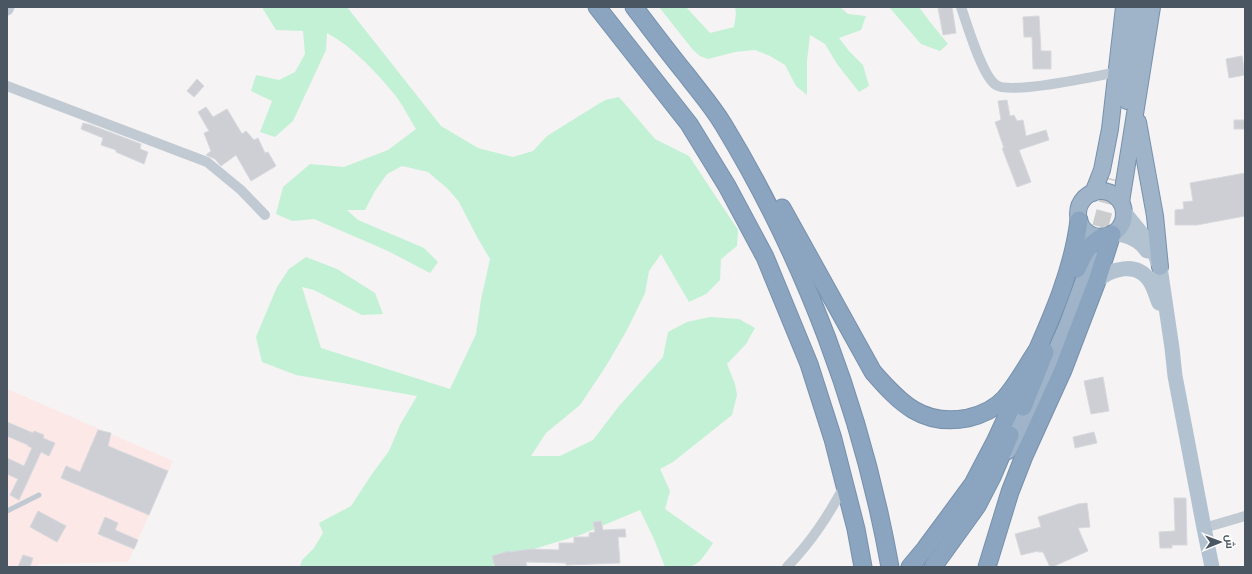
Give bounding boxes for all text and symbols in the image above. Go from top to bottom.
north arrow [1200,522,1240,562]
text: ش [1223,535,1236,549]

